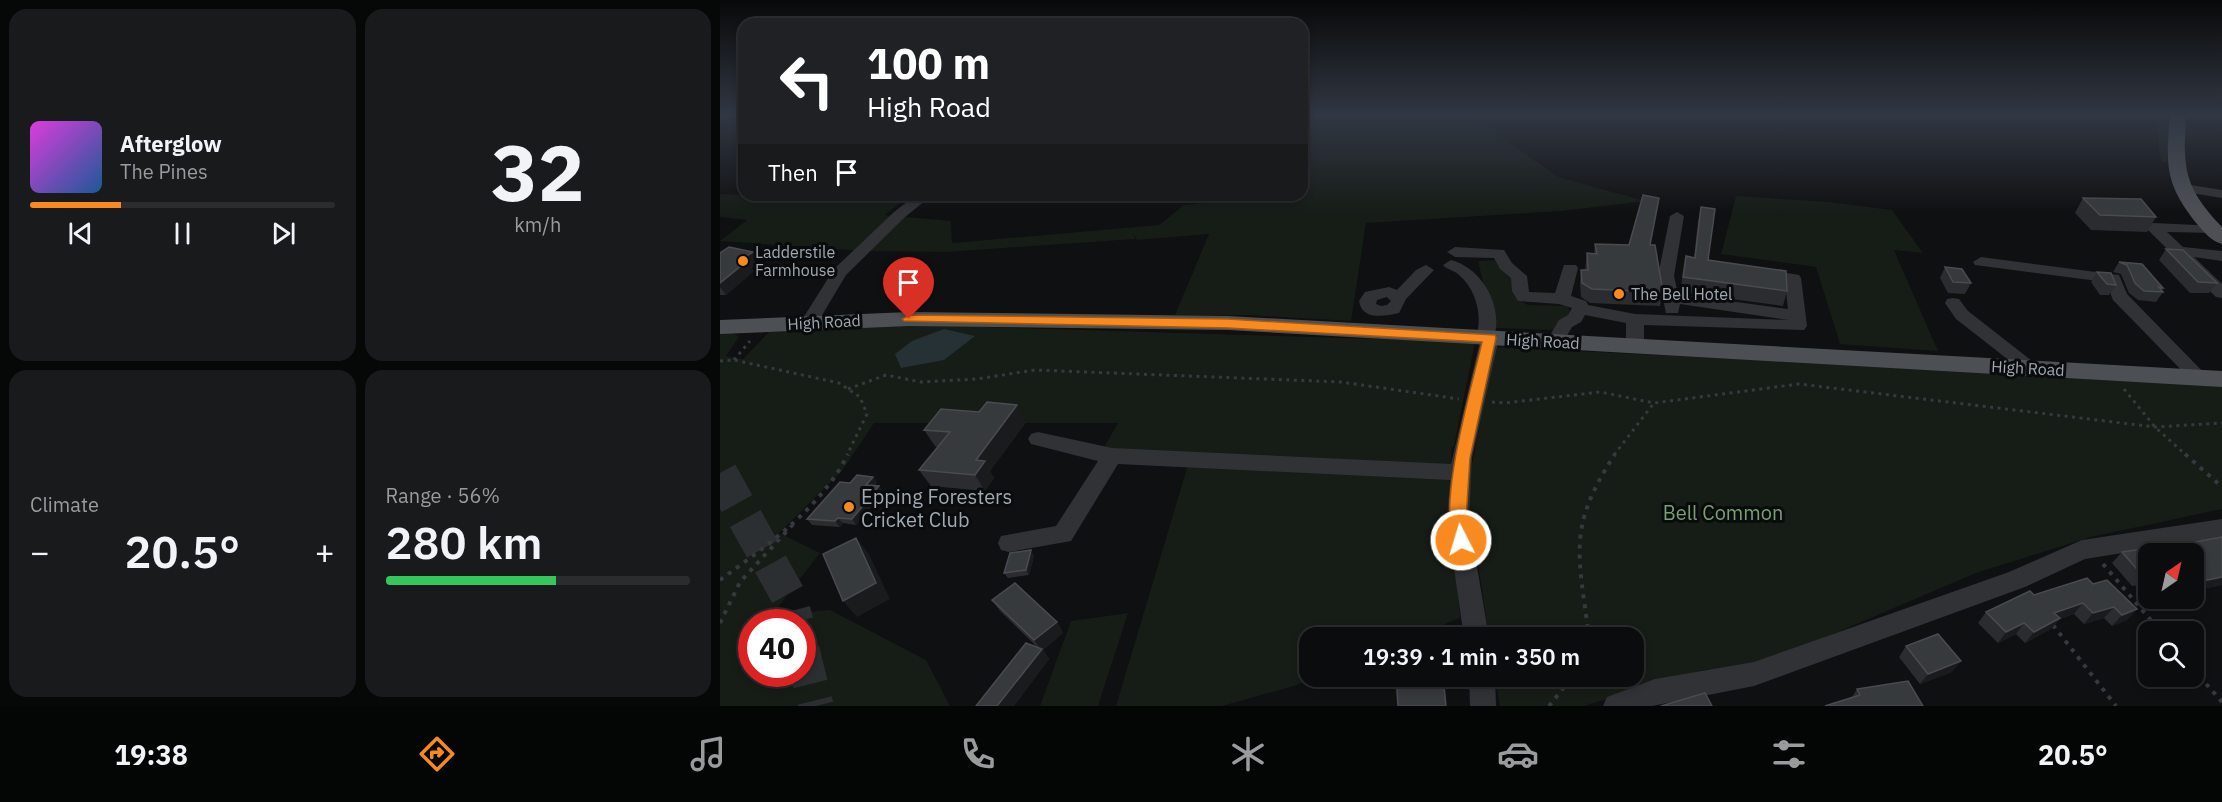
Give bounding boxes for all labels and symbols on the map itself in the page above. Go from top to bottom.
place label: Ladderstile Farmhouse [755,242,836,280]
marker: Ladderstile Farmhouse [736,254,750,268]
pin [883,257,934,319]
place label: The Bell Hotel [1631,284,1732,304]
marker: The Bell Hotel [1612,287,1626,301]
street label: High Road [787,310,861,334]
street label: High Road [1506,329,1580,353]
street label: High Road [1991,356,2065,380]
place label: Epping Foresters Cricket Club [861,483,1012,533]
park label: Bell Common [1663,499,1783,526]
marker: Epping Foresters Cricket Club [842,500,856,514]
position arrow [1429,508,1493,572]
north arrow [2138,543,2204,609]
speed limit sign: 40 [738,609,816,687]

